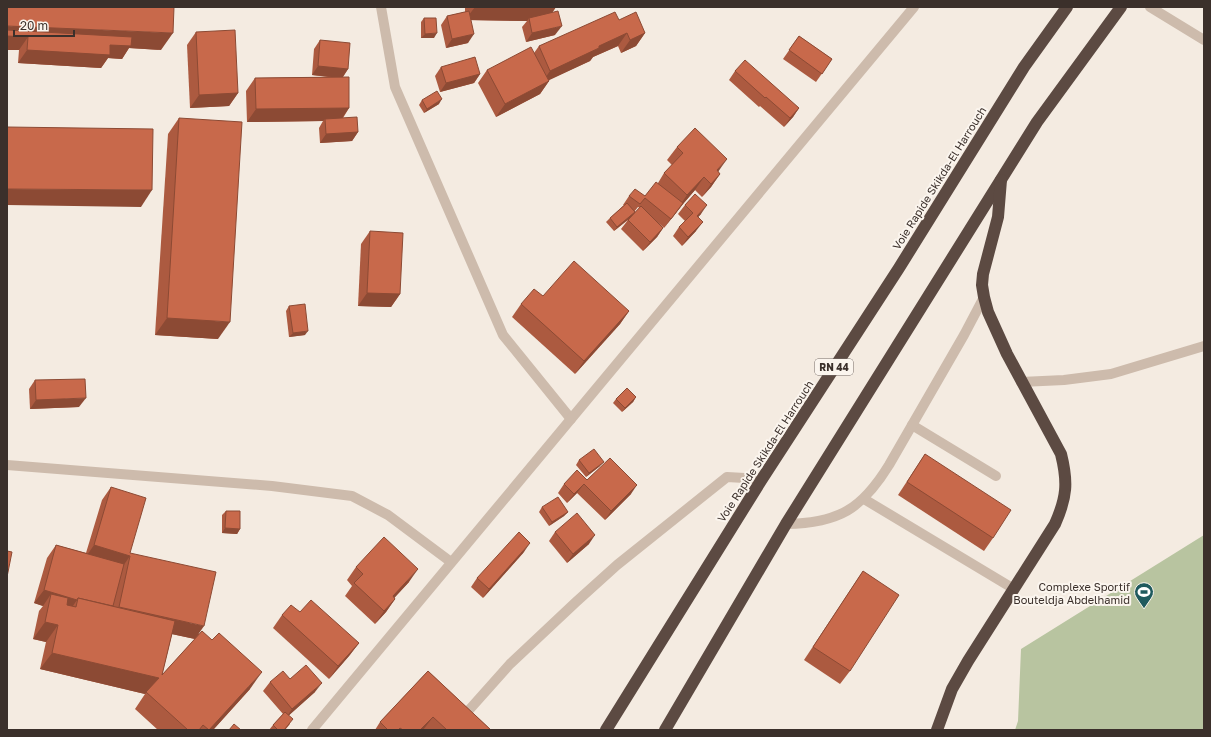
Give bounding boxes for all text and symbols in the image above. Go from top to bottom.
scale bar [14,12,74,38]
text: 20 m [20,18,48,33]
street label: Voie Rapide Skikda-El Harrouch [890,104,988,252]
road number: RN 44 [815,359,853,375]
street label: Voie Rapide Skikda-El Harrouch [714,378,816,524]
place label: Complexe Sportif Bouteldja Abdelhamid [1013,580,1130,606]
sports icon: Complexe Sportif Bouteldja Abdelhamid [1133,581,1155,609]

